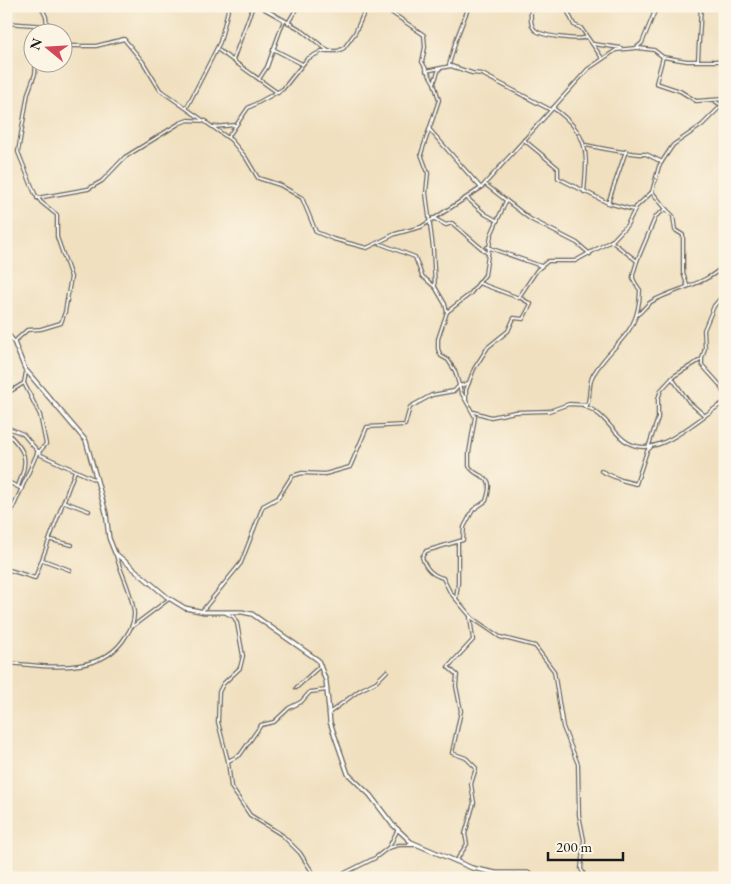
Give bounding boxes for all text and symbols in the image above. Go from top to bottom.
north arrow [22,22,72,72]
text: N [25,35,46,52]
scale bar [548,829,624,861]
text: 200 m [556,837,593,856]

